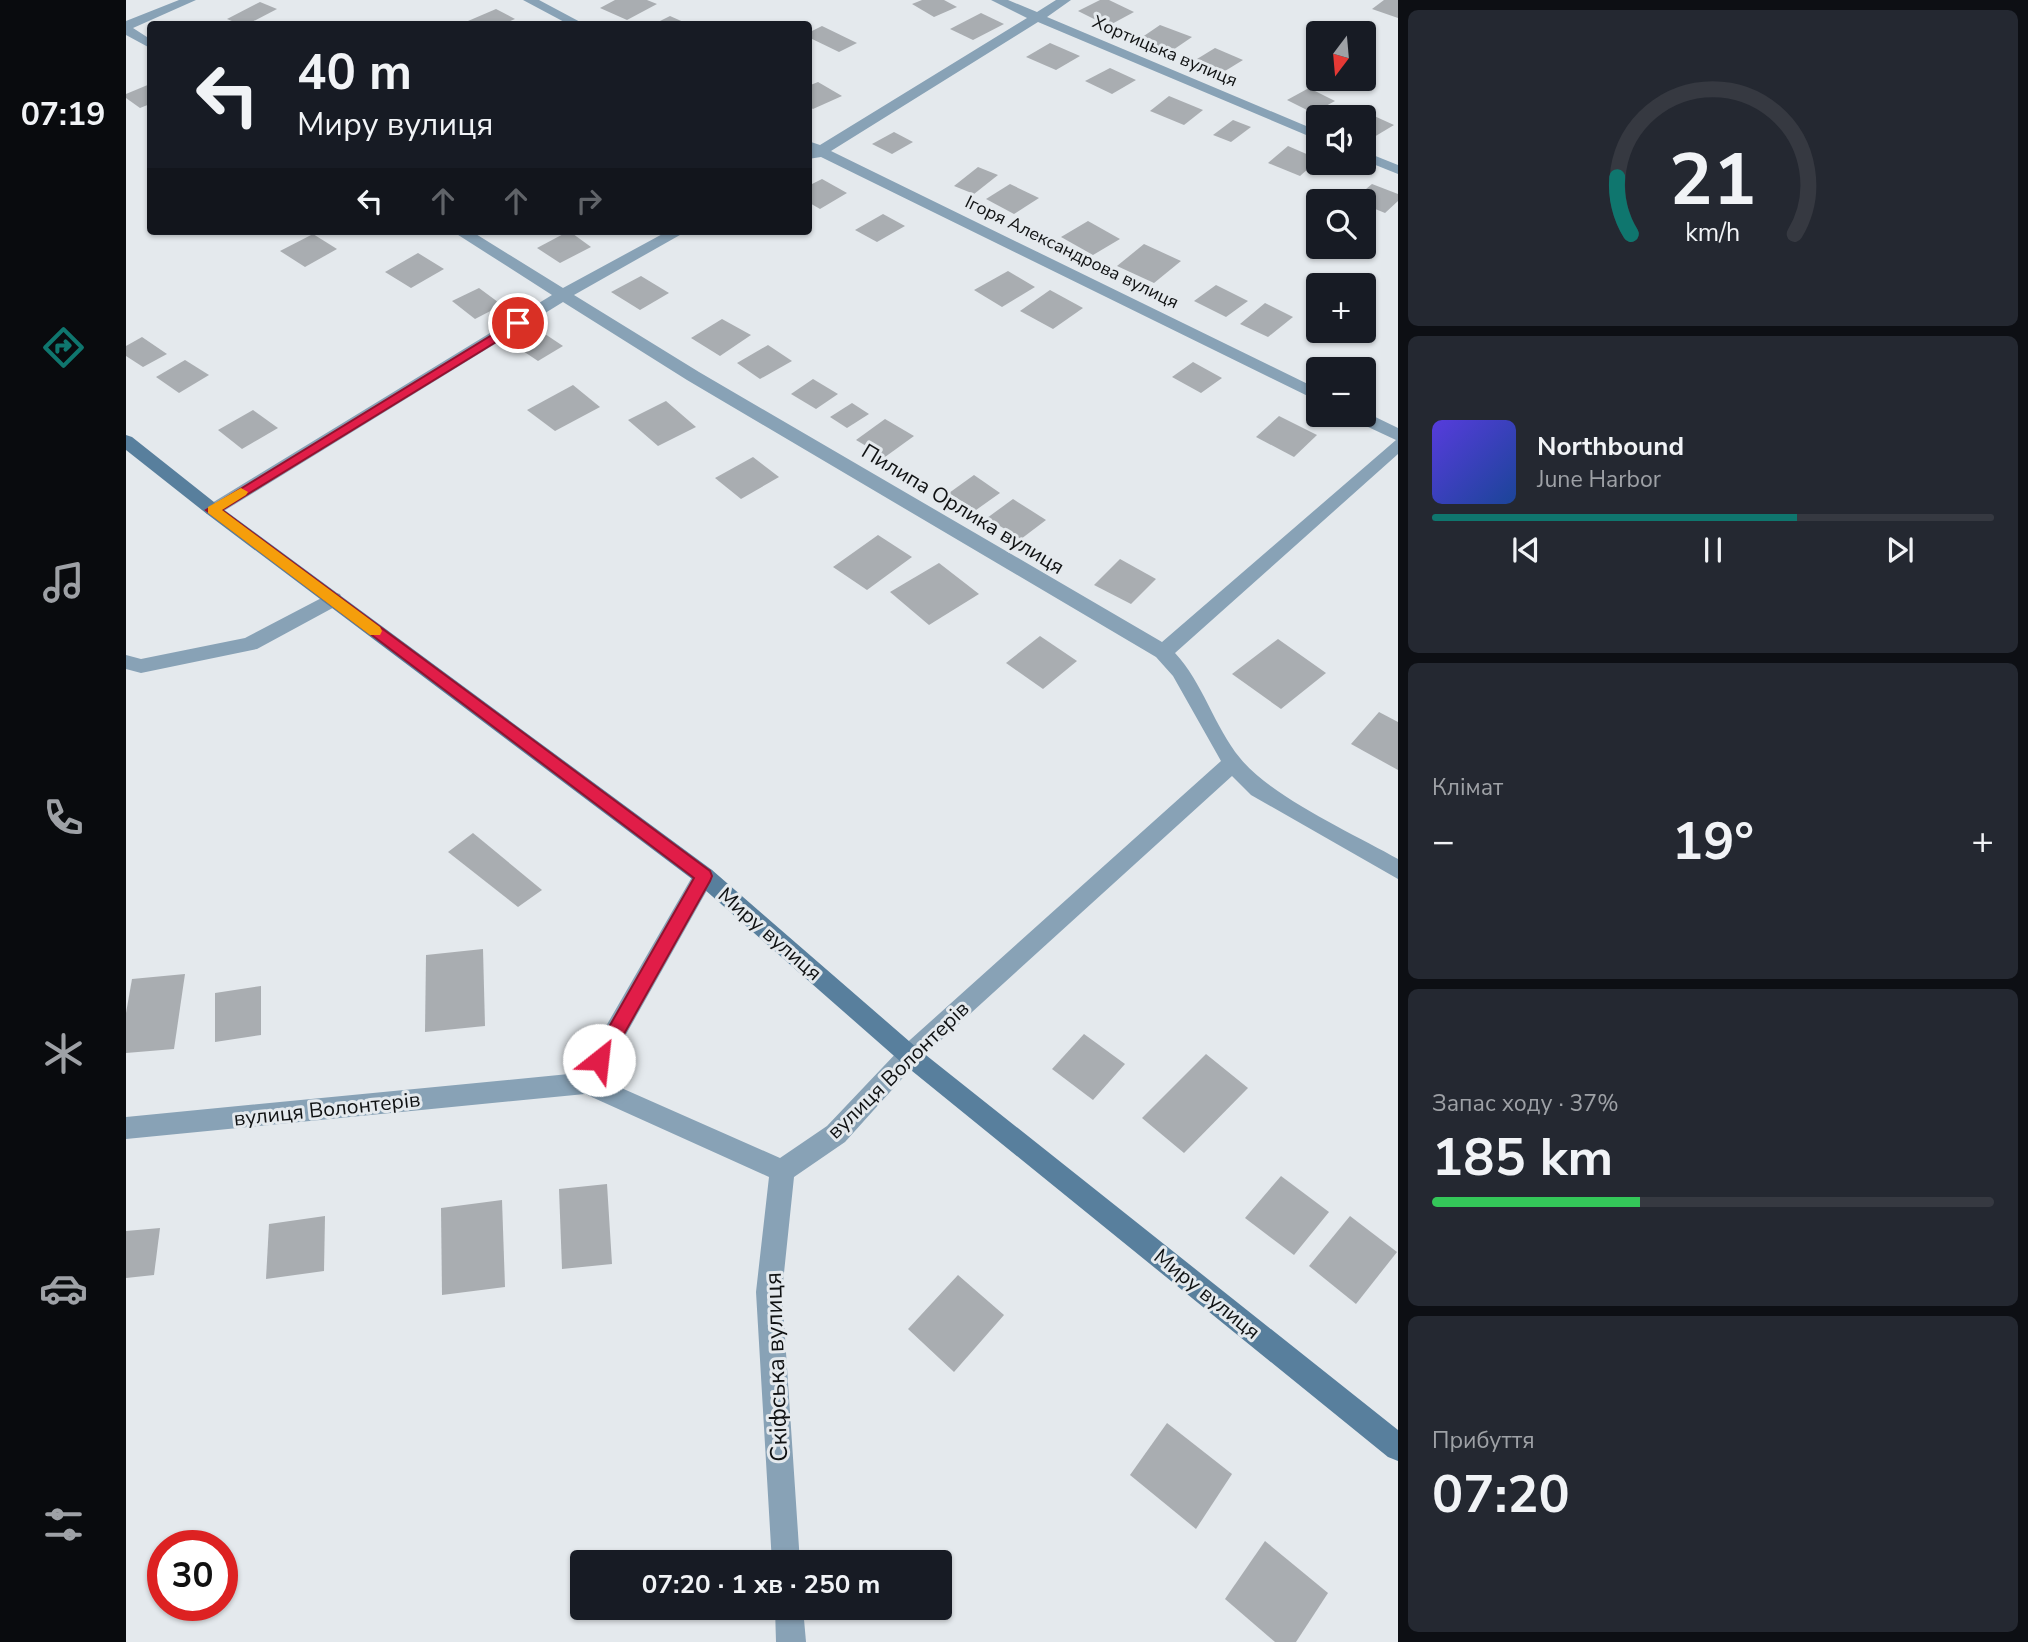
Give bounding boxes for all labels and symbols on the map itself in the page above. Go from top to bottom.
street label: Хортицька вулиця [1089,10,1241,92]
north arrow [1306,21,1376,91]
street label: Ігоря Александрова вулиця [961,190,1183,314]
pin [488,293,548,353]
street label: Пилипа Орлика вулиця [856,437,1070,581]
street label: Миру вулиця [712,881,828,987]
street label: вулиця Волонтерів [821,995,975,1145]
position arrow [562,1023,636,1097]
street label: вулиця Волонтерів [232,1085,422,1133]
street label: Миру вулиця [1148,1243,1266,1345]
street label: Скіфська вулиця [757,1272,795,1462]
speed limit sign: 30 [147,1530,238,1621]

